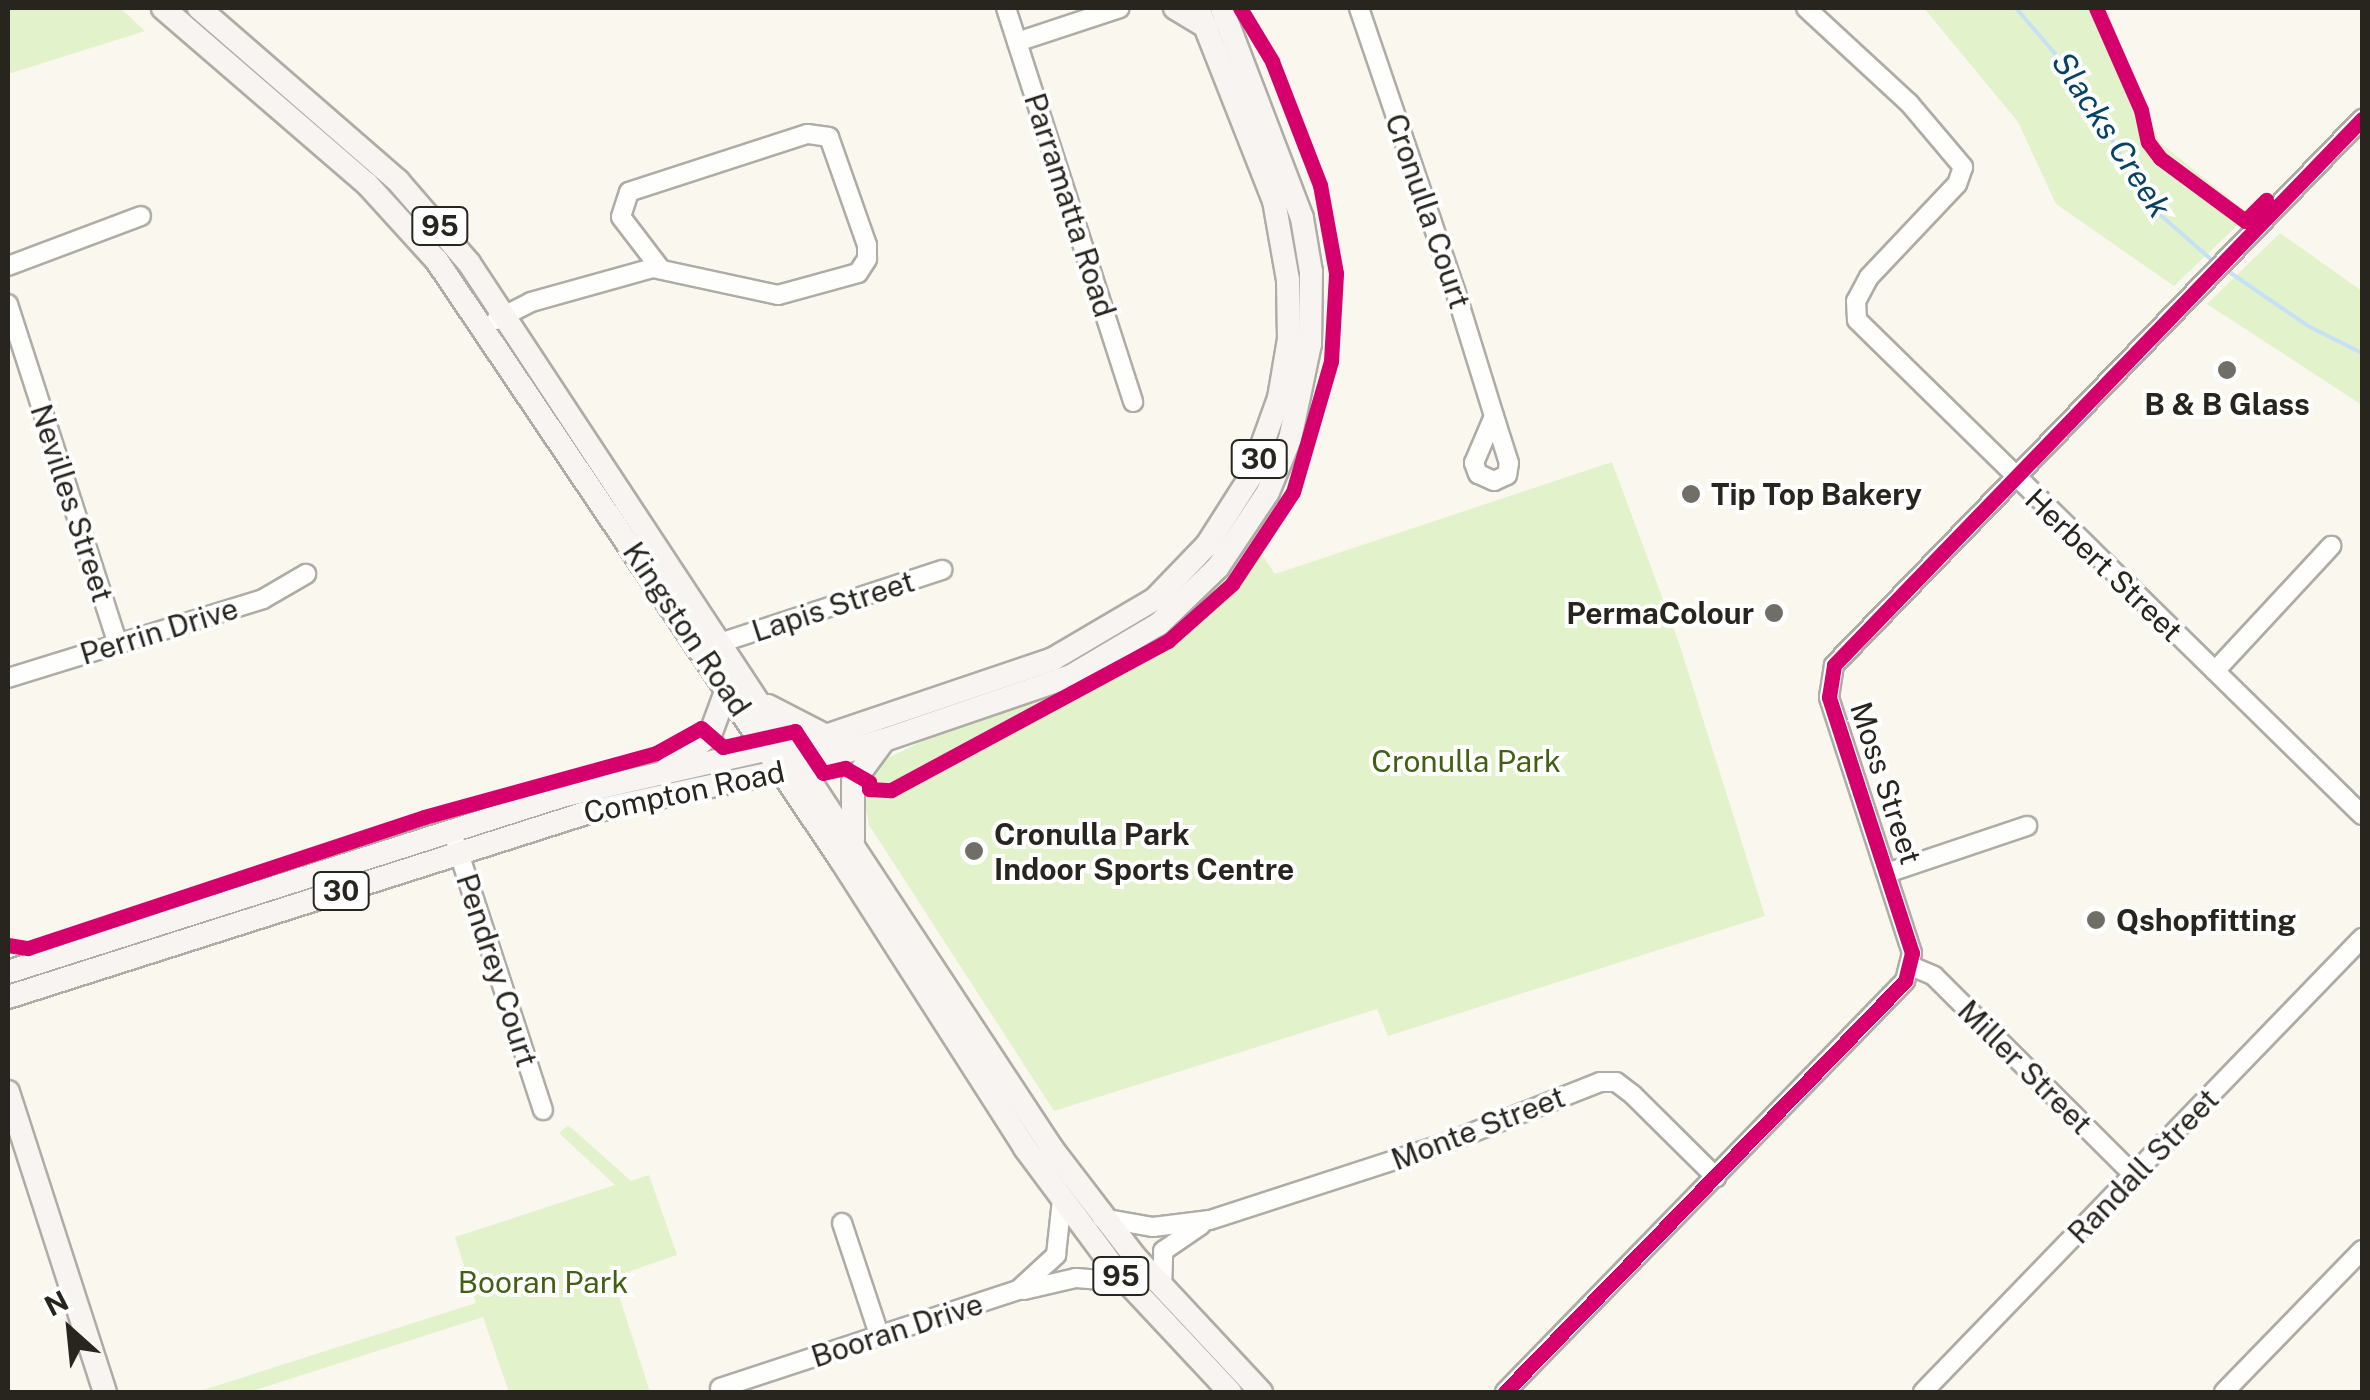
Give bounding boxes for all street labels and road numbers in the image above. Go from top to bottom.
street label: Parramatta Road [1017,88,1123,322]
street label: Cronulla Court [1378,109,1478,313]
road number: 95 [410,203,470,249]
street label: Nevilles Street [23,400,121,606]
road number: 30 [1229,436,1289,482]
street label: Herbert Street [2018,481,2190,649]
street label: Kingston Road [616,535,758,723]
street label: Lapis Street [747,563,919,649]
street label: Perrin Drive [76,590,242,672]
street label: Moss Street [1843,697,1929,869]
street label: Compton Road [580,753,788,831]
road number: 30 [311,868,371,914]
street label: Pendrey Court [449,869,545,1071]
street label: Miller Street [1950,992,2100,1142]
street label: Monte Street [1386,1078,1570,1178]
street label: Randall Street [2060,1081,2226,1251]
road number: 95 [1091,1253,1151,1299]
street label: Booran Drive [807,1285,987,1375]

